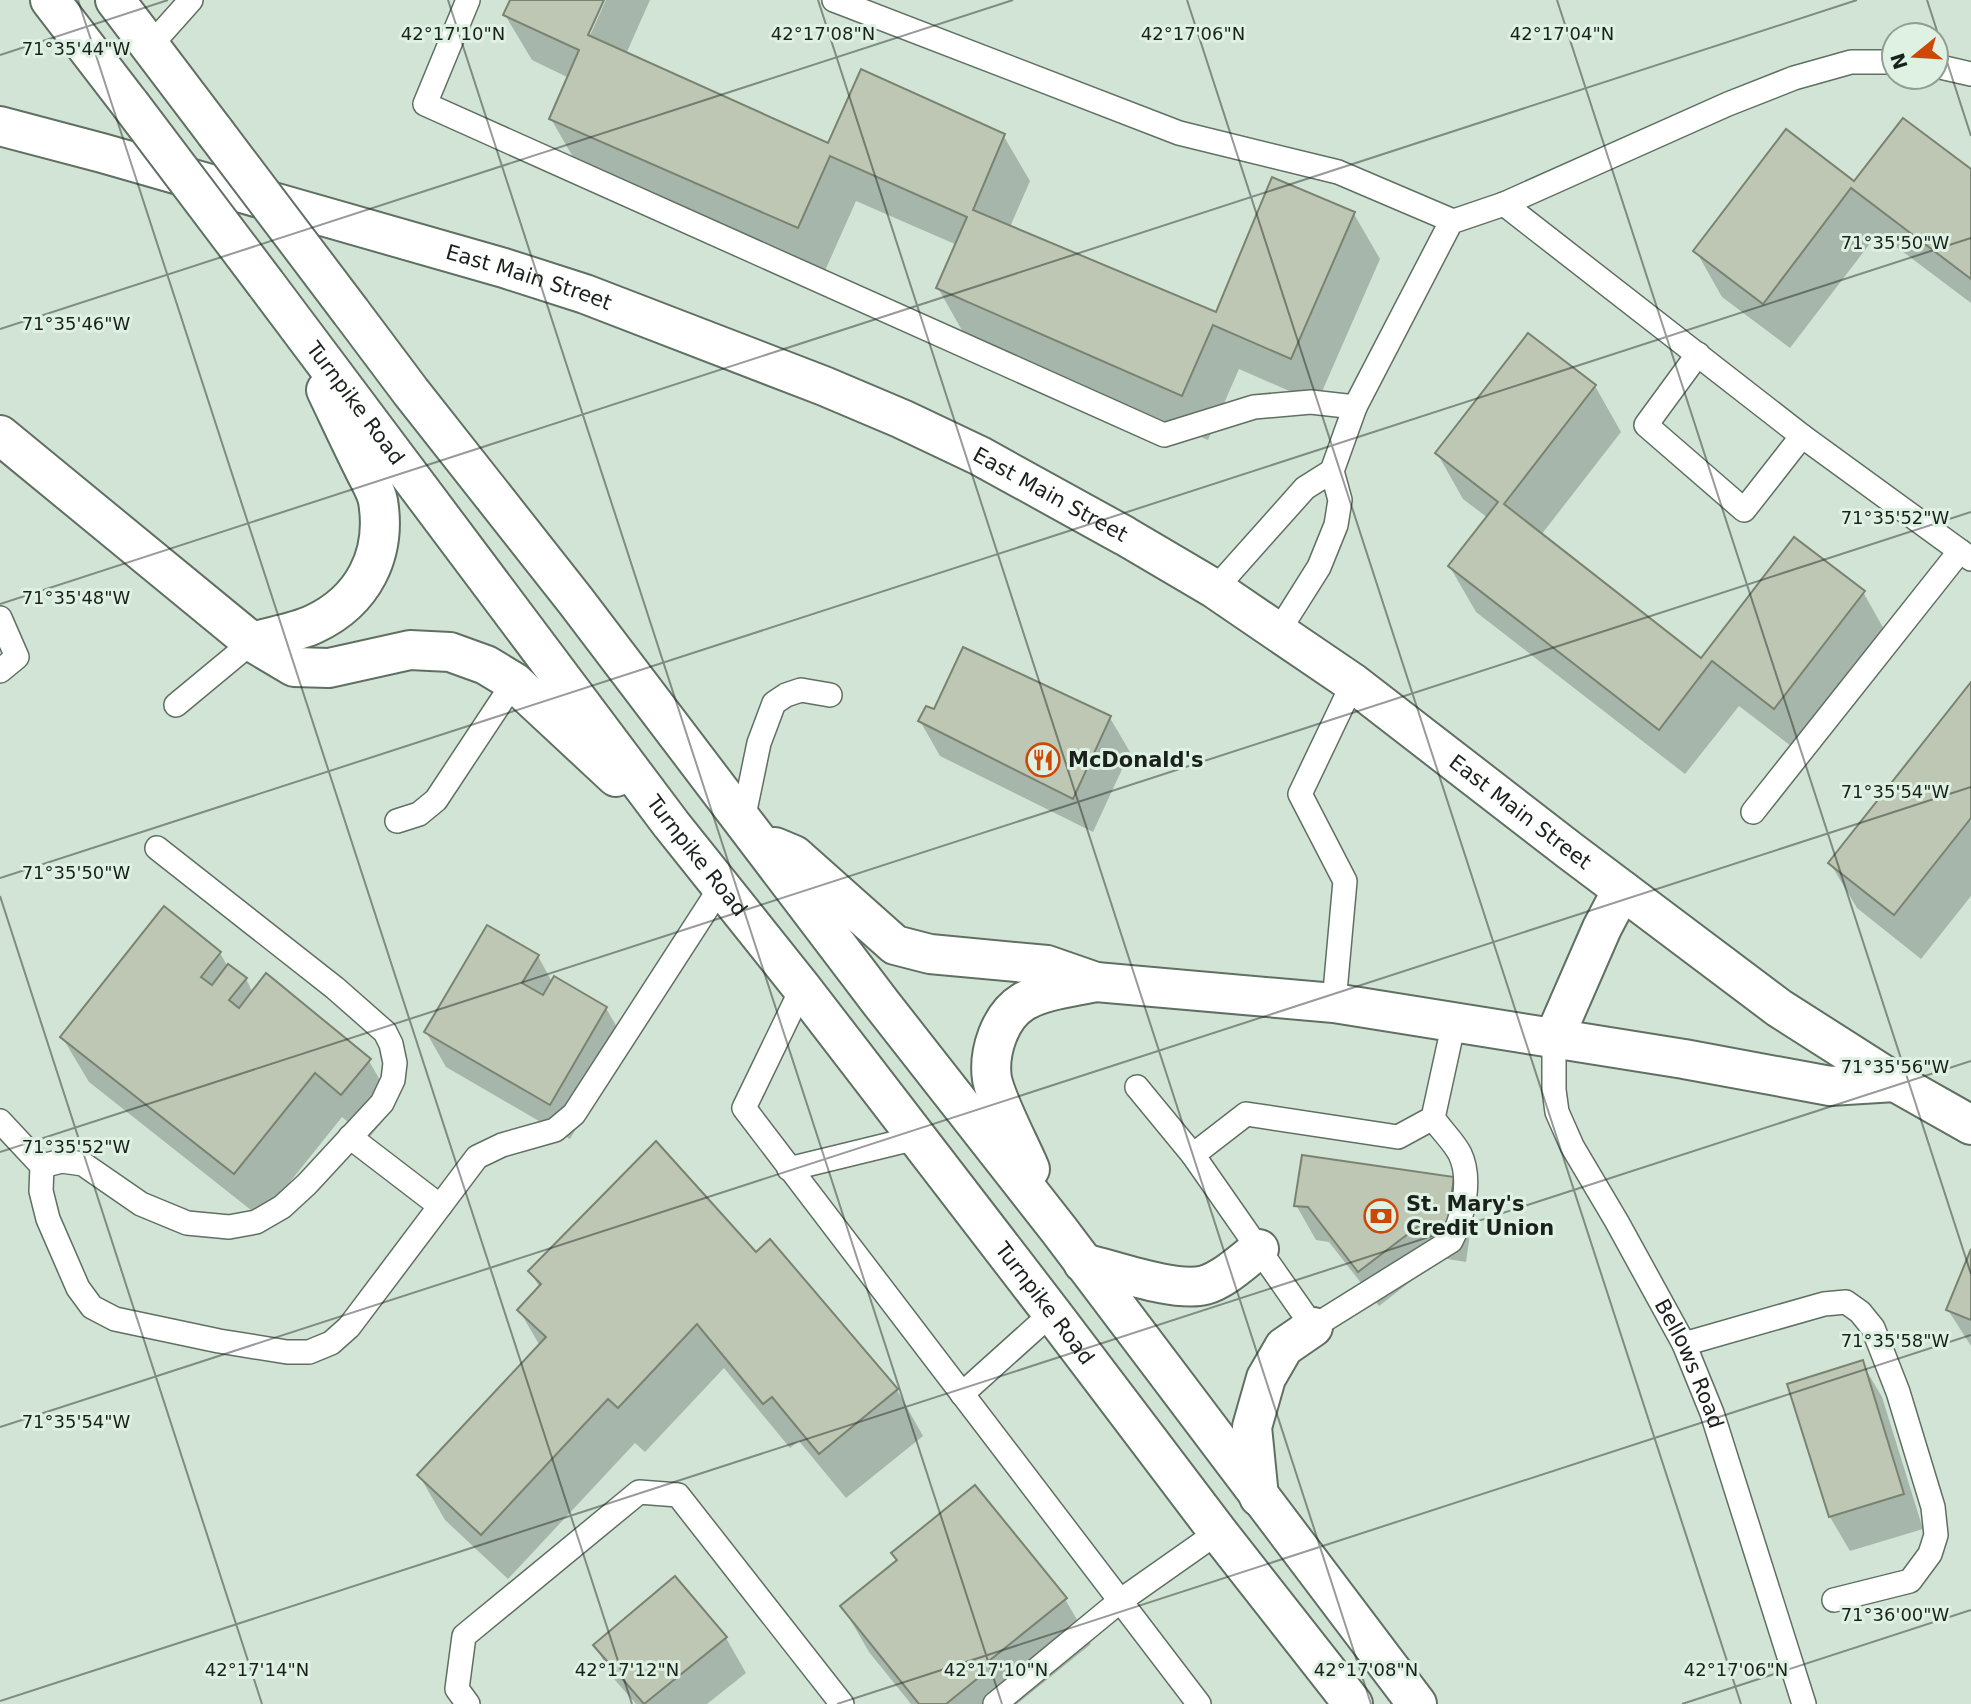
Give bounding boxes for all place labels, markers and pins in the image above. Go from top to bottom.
restaurant icon: McDonald's [1024,741,1062,779]
place label: McDonald's [1068,748,1204,772]
place label: St. Mary's Credit Union [1406,1192,1554,1240]
bank icon: St. Mary's Credit Union [1362,1197,1400,1235]

